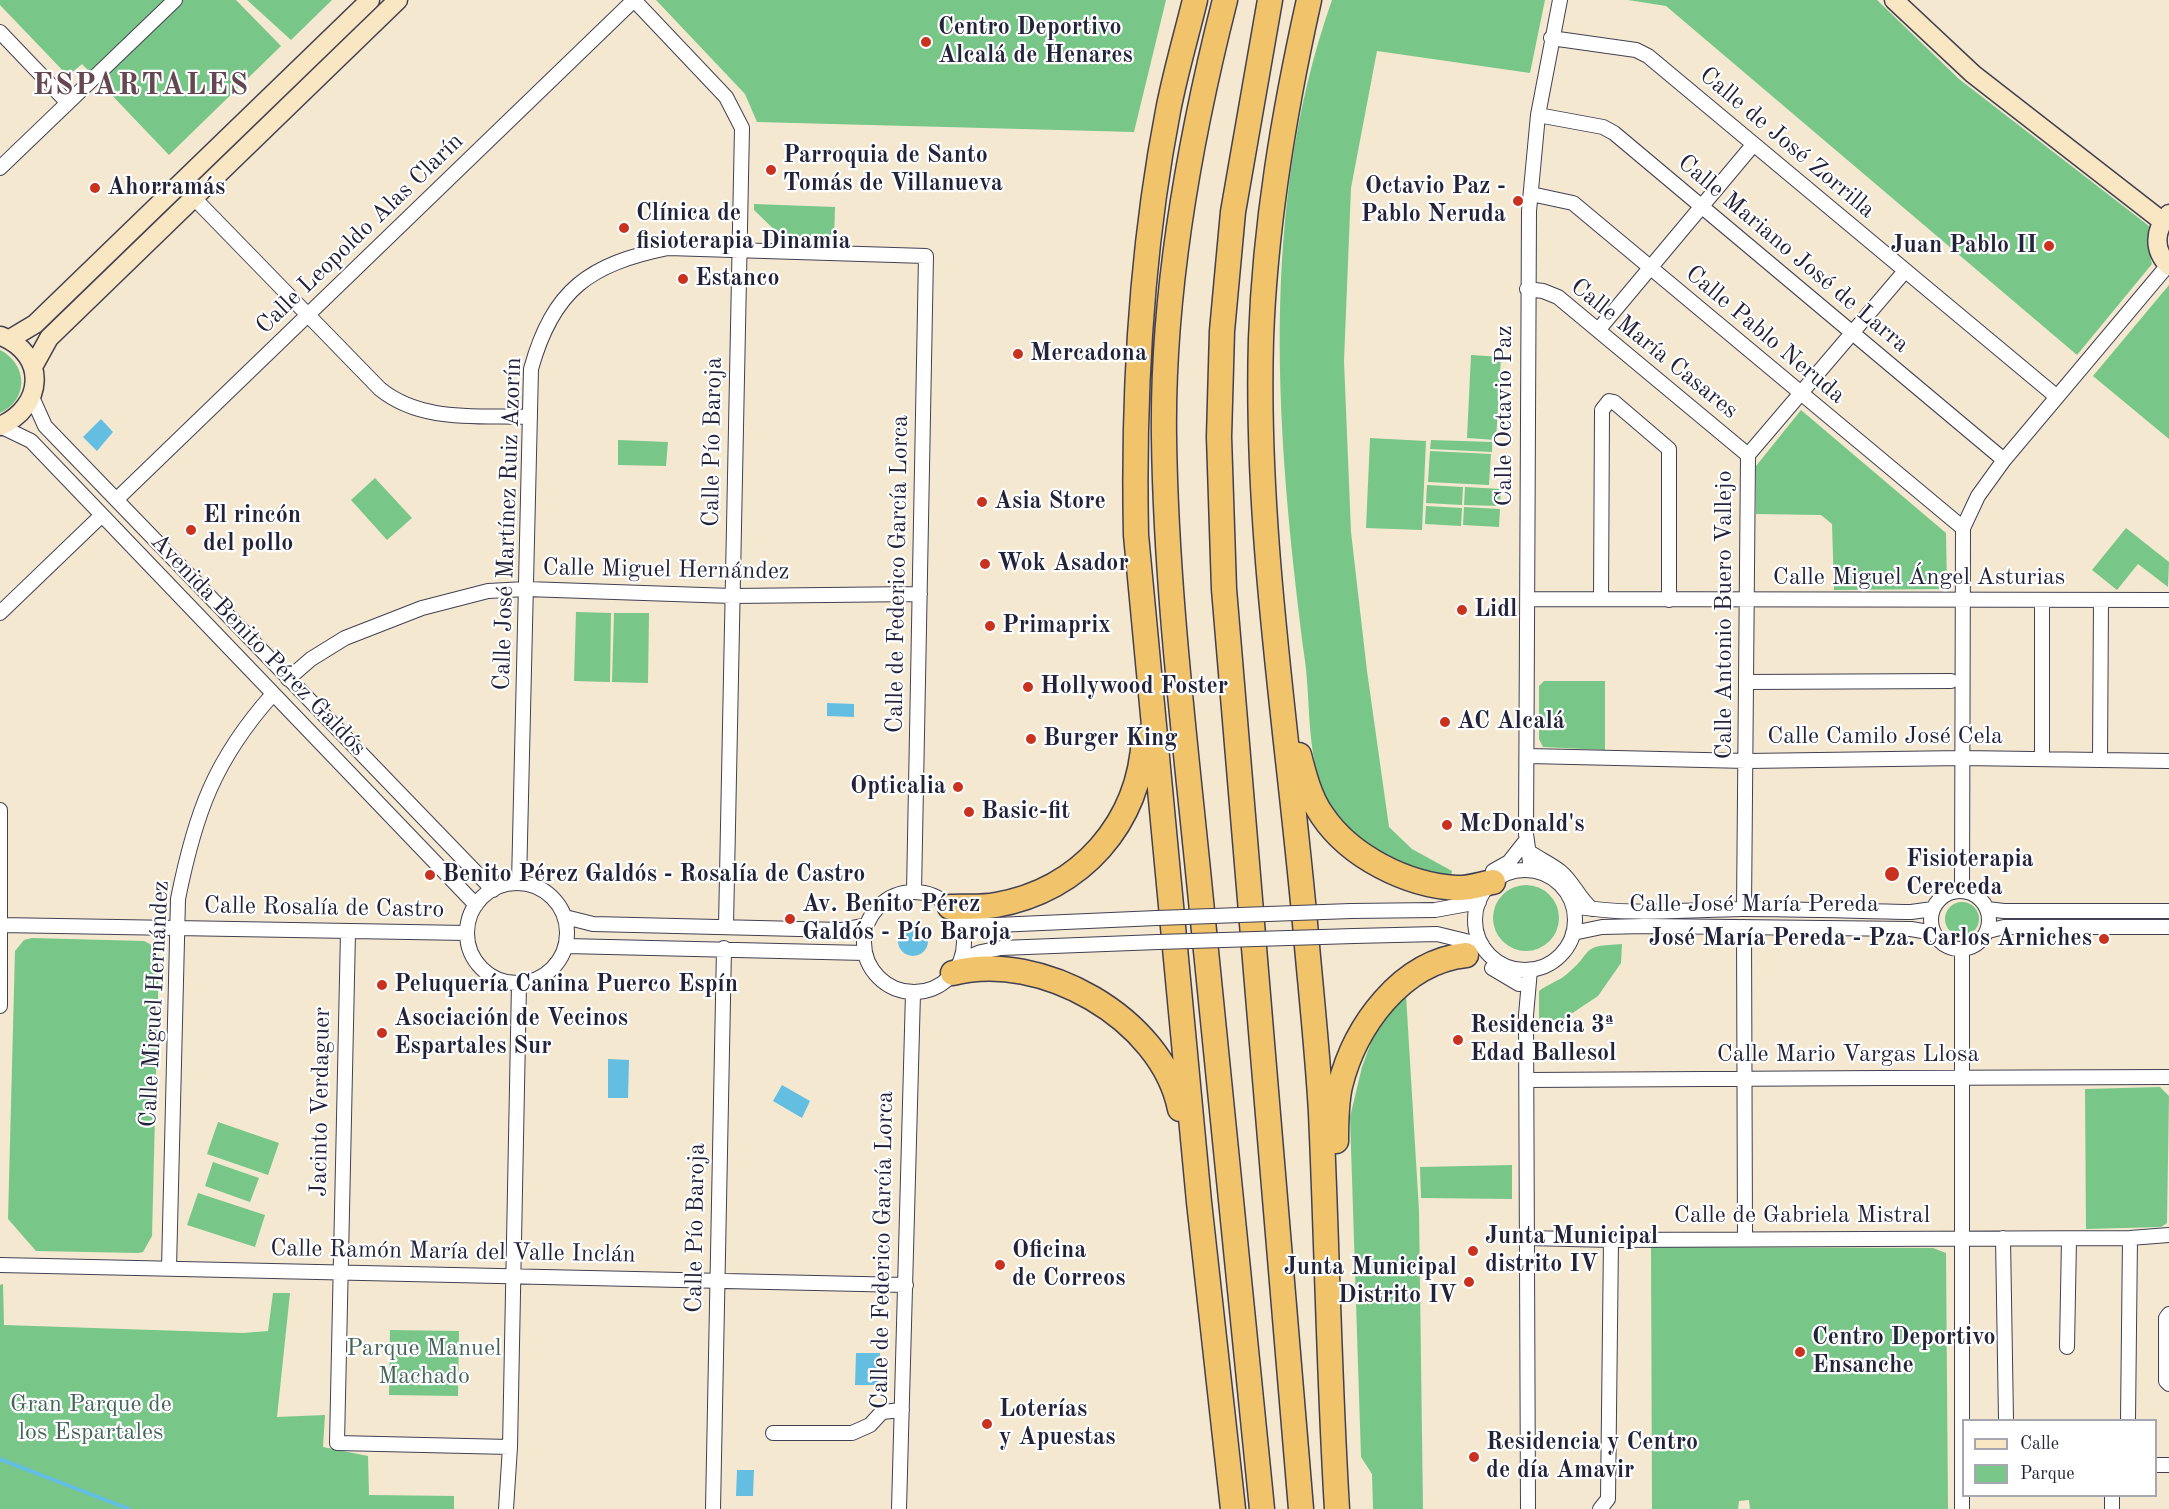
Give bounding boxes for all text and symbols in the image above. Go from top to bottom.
place label: Centro Deportivo Alcalá de Henares [938,14,1133,70]
marker: Centro Deportivo Alcalá de Henares [919,35,933,49]
street label: Calle de José Zorrilla [1693,61,1881,225]
district label: ESPARTALES [32,68,250,104]
street label: Calle Leopoldo Alas Clarín [250,127,470,341]
place label: Parroquia de Santo Tomás de Villanueva [783,142,1003,198]
street label: Calle Mariano José de Larra [1671,149,1915,359]
marker: Parroquia de Santo Tomás de Villanueva [764,163,778,177]
place label: Octavio Paz - Pablo Neruda [1361,173,1506,229]
place label: Ahorramás [107,174,225,202]
marker: Ahorramás [88,181,102,195]
marker: Octavio Paz - Pablo Neruda [1511,194,1525,208]
place label: Clínica de fisioterapia Dinamia [636,200,851,256]
marker: Clínica de fisioterapia Dinamia [617,221,631,235]
place label: Juan Pablo II [1891,232,2037,260]
marker: Juan Pablo II [2042,239,2056,253]
street label: Calle Pablo Neruda [1679,260,1851,410]
place label: Estanco [695,265,779,293]
marker: Estanco [676,272,690,286]
street label: Calle María Casares [1564,273,1744,425]
street label: Calle Octavio Paz [1491,326,1519,506]
place label: Mercadona [1030,340,1147,368]
marker: Mercadona [1011,347,1025,361]
street label: Calle José Martínez Ruiz Azorín [488,357,528,691]
street label: Calle Pío Baroja [697,357,729,527]
street label: Calle de Federico García Lorca [881,415,915,733]
street label: Calle Antonio Buero Vallejo [1711,470,1739,760]
place label: Asia Store [994,488,1106,516]
marker: Asia Store [975,495,989,509]
place label: El rincón del pollo [203,502,301,558]
marker: El rincón del pollo [184,523,198,537]
street label: Avenida Benito Pérez Galdós [144,528,372,762]
place label: Wok Asador [997,550,1129,578]
street label: Calle Miguel Hernández [542,553,790,587]
marker: Wok Asador [978,557,992,571]
street label: Calle Miguel Ángel Asturias [1773,564,2065,592]
place label: Lidl [1474,596,1517,624]
marker: Lidl [1455,603,1469,617]
place label: Primaprix [1002,612,1111,640]
marker: Primaprix [983,619,997,633]
place label: Hollywood Foster [1040,673,1228,701]
marker: Hollywood Foster [1021,680,1035,694]
place label: AC Alcalá [1457,708,1565,736]
marker: AC Alcalá [1438,715,1452,729]
street label: Calle Camilo José Cela [1767,723,2003,751]
place label: Burger King [1043,725,1178,753]
marker: Burger King [1024,732,1038,746]
place label: Opticalia [850,773,946,801]
marker: Opticalia [951,780,965,794]
place label: Basic-fit [981,798,1070,826]
marker: Basic-fit [962,805,976,819]
place label: McDonald's [1459,811,1584,839]
marker: McDonald's [1440,818,1454,832]
place label: Fisioterapia Cereceda [1906,846,2034,902]
place label: Benito Pérez Galdós - Rosalía de Castro [442,861,865,889]
marker: Fisioterapia Cereceda [1883,865,1901,883]
marker: Benito Pérez Galdós - Rosalía de Castro [423,868,437,882]
street label: Calle Miguel Hernández [134,880,176,1128]
place label: Av. Benito Pérez Galdós - Pío Baroja [802,891,1011,947]
street label: Calle José María Pereda [1629,891,1879,919]
street label: Calle Rosalía de Castro [204,892,444,924]
marker: Av. Benito Pérez Galdós - Pío Baroja [783,912,797,926]
place label: José María Pereda - Pza. Carlos Arniches [1649,925,2092,953]
marker: José María Pereda - Pza. Carlos Arniches [2097,932,2111,946]
place label: Peluquería Canina Puerco Espín [394,971,738,999]
marker: Peluquería Canina Puerco Espín [375,978,389,992]
place label: Asociación de Vecinos Espartales Sur [394,1005,628,1061]
street label: Jacinto Verdaguer [305,1007,337,1197]
place label: Residencia 3ª Edad Ballesol [1470,1012,1616,1068]
marker: Asociación de Vecinos Espartales Sur [375,1026,389,1040]
marker: Residencia 3ª Edad Ballesol [1451,1033,1465,1047]
street label: Calle Mario Vargas Llosa [1717,1041,1979,1069]
street label: Calle de Federico García Lorca [866,1091,900,1409]
street label: Calle Pío Baroja [680,1143,712,1313]
street label: Calle de Gabriela Mistral [1674,1202,1930,1230]
place label: Junta Municipal distrito IV [1485,1223,1658,1279]
street label: Calle Ramón María del Valle Inclán [270,1234,636,1270]
place label: Oficina de Correos [1012,1237,1125,1293]
marker: Junta Municipal distrito IV [1466,1244,1480,1258]
place label: Junta Municipal Distrito IV [1284,1254,1457,1310]
marker: Oficina de Correos [993,1258,1007,1272]
marker: Junta Municipal Distrito IV [1462,1275,1476,1289]
place label: Centro Deportivo Ensanche [1812,1324,1996,1380]
park label: Parque Manuel Machado [347,1335,501,1391]
marker: Centro Deportivo Ensanche [1793,1345,1807,1359]
park label: Gran Parque de los Espartales [10,1391,172,1447]
place label: Loterías y Apuestas [999,1396,1116,1452]
marker: Loterías y Apuestas [980,1417,994,1431]
legend [1962,1419,2157,1497]
place label: Residencia y Centro de día Amavir [1486,1429,1698,1485]
text: Calle [2020,1435,2059,1453]
marker: Residencia y Centro de día Amavir [1467,1450,1481,1464]
text: Parque [2020,1465,2075,1483]

